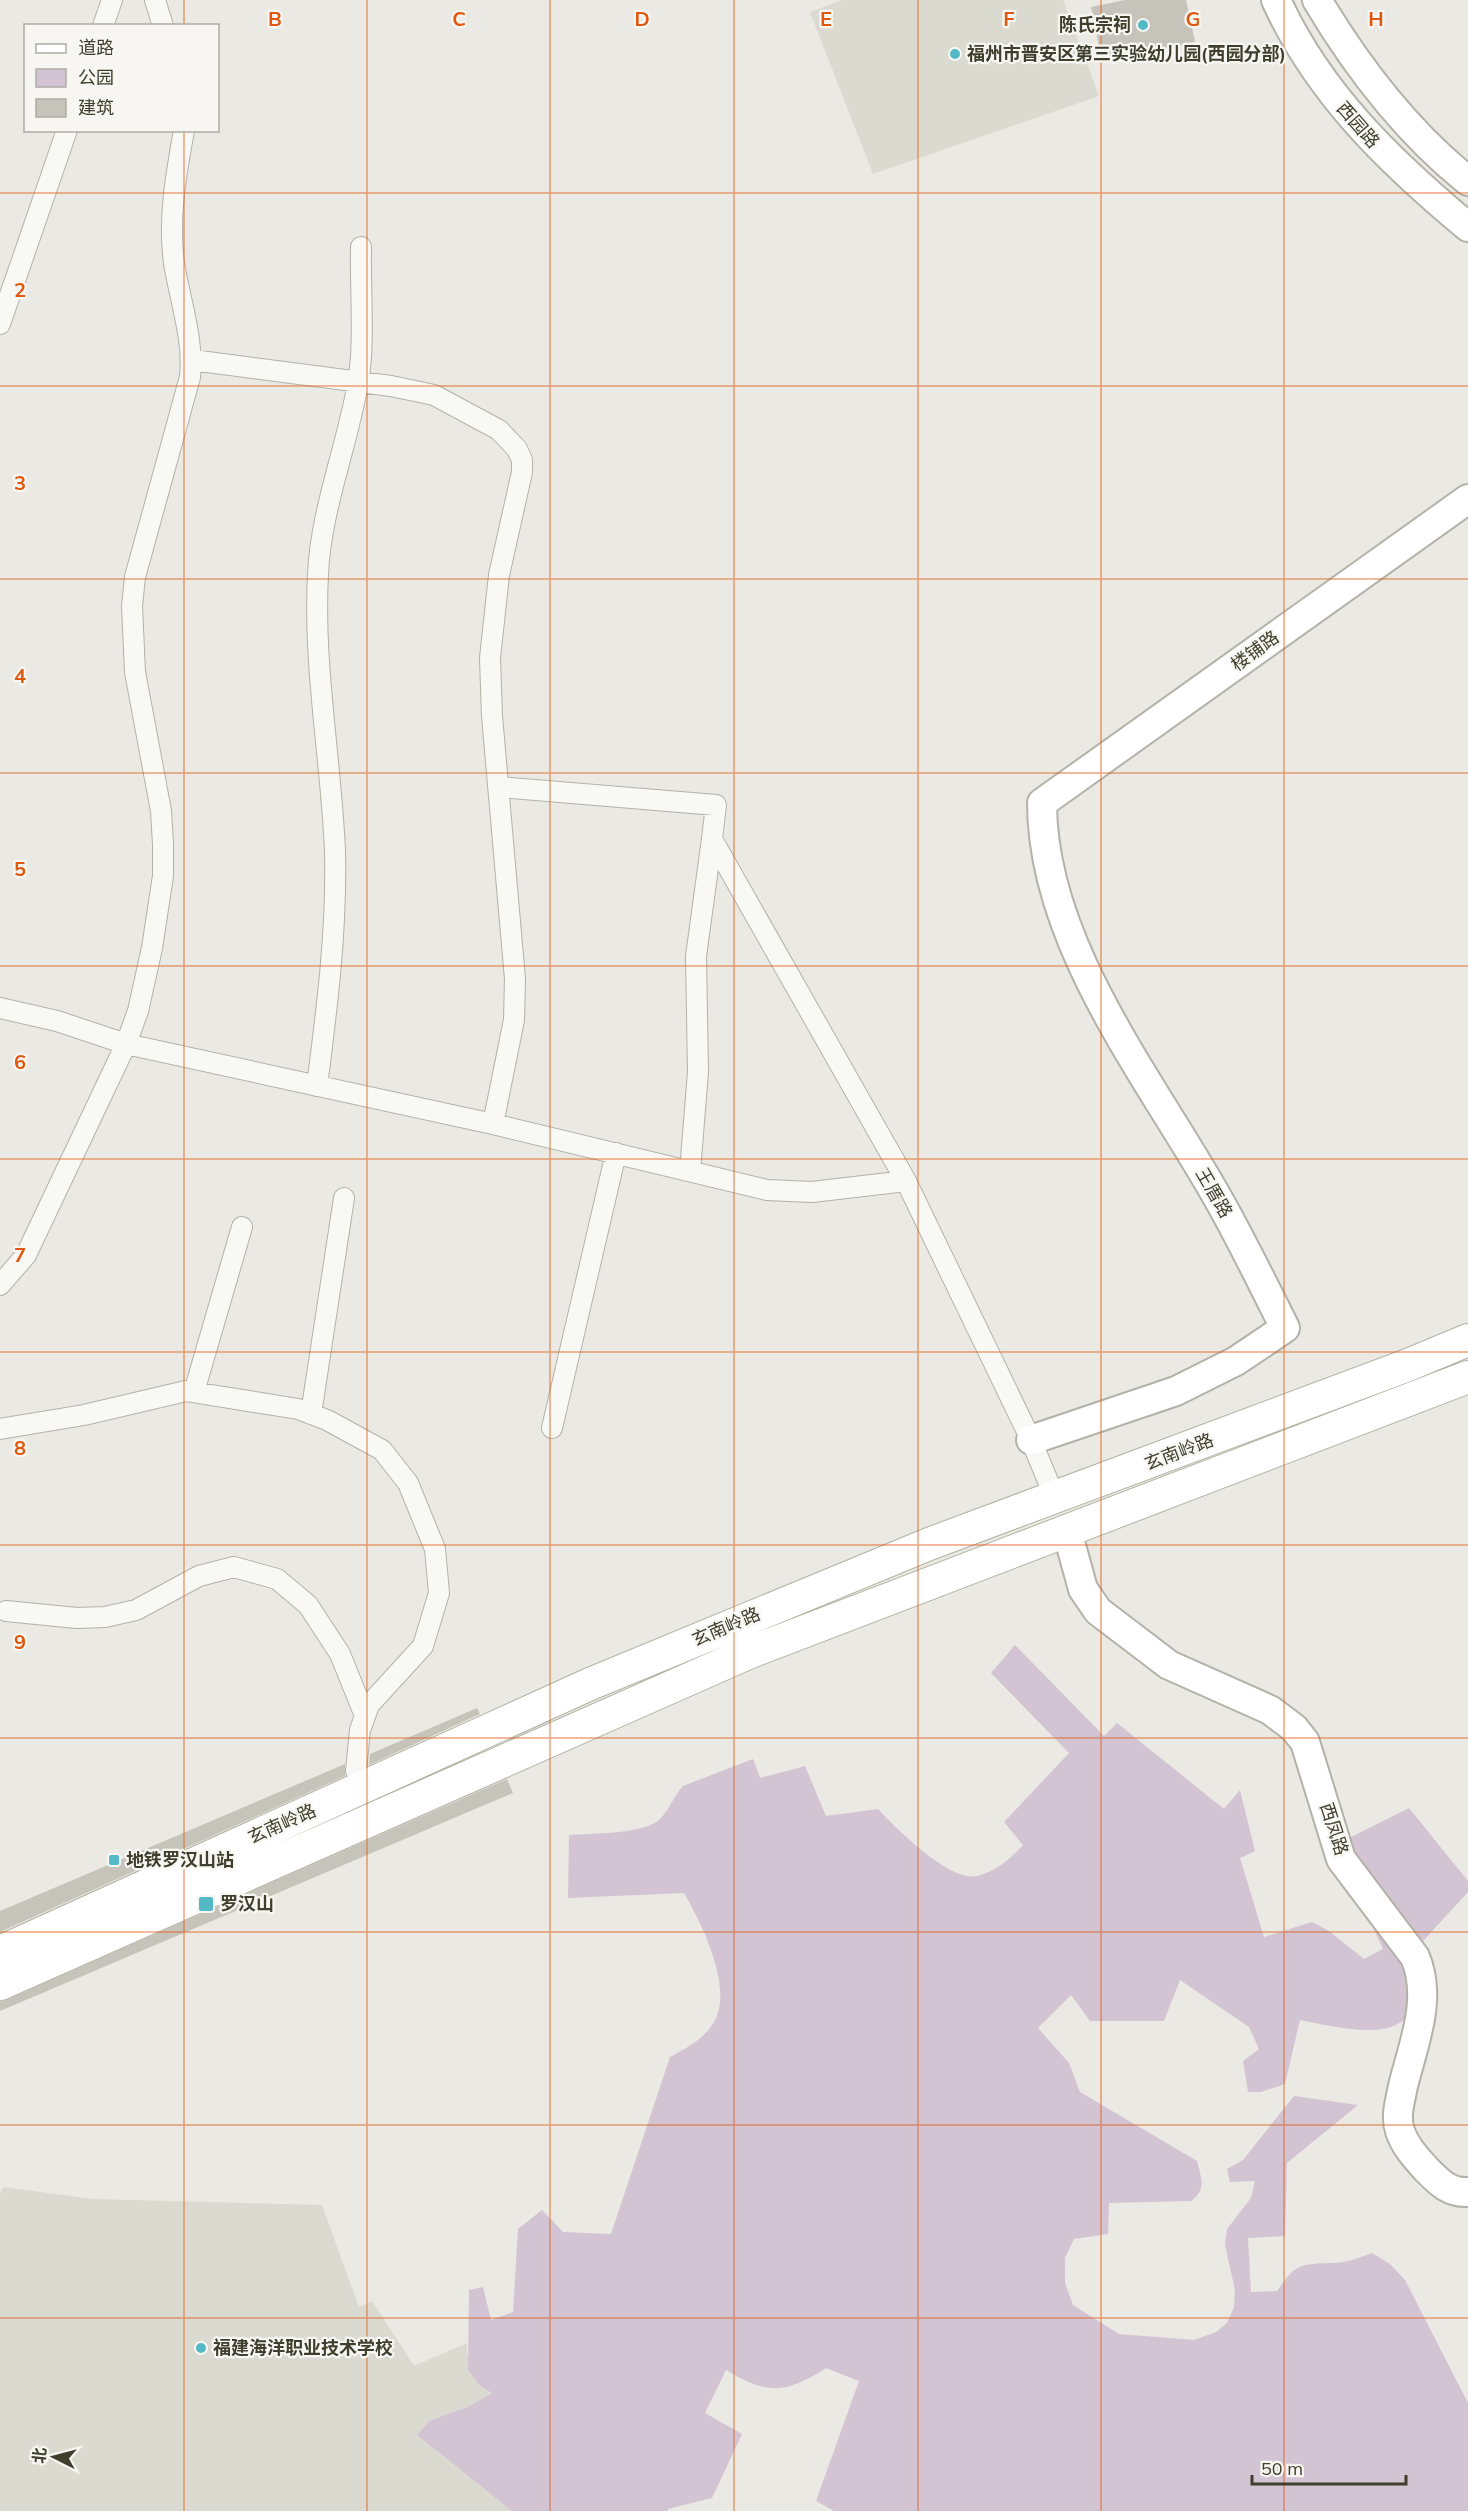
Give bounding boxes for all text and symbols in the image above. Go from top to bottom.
text: B [268,6,282,31]
text: C [452,6,466,31]
text: D [634,6,650,31]
text: E [820,6,832,31]
text: F [1003,6,1015,31]
text: G [1186,6,1200,31]
text: H [1368,6,1384,31]
place label: 陈氏宗祠 [1059,13,1131,36]
marker: 陈氏宗祠 [1136,18,1150,32]
legend [24,24,219,132]
text: 道路 [78,36,114,59]
place label: 福州市晋安区第三实验幼儿园(西园分部) [967,42,1286,65]
marker: 福州市晋安区第三实验幼儿园(西园分部) [948,47,962,61]
text: 公园 [78,66,114,89]
text: 建筑 [78,96,114,119]
street label: 西园路 [1332,97,1385,153]
text: 2 [14,277,26,302]
text: 3 [14,470,26,495]
street label: 楼铺路 [1226,625,1283,676]
text: 4 [14,663,26,688]
text: 5 [14,856,26,881]
text: 6 [14,1049,26,1074]
street label: 王厝路 [1191,1164,1238,1222]
text: 7 [14,1242,26,1267]
street label: 玄南岭路 [1141,1428,1217,1475]
text: 8 [14,1435,26,1460]
street label: 玄南岭路 [688,1602,763,1651]
text: 9 [14,1629,26,1654]
street label: 玄南岭路 [244,1798,319,1849]
street label: 西凤路 [1315,1800,1354,1858]
place label: 地铁罗汉山站 [126,1848,234,1871]
marker: 地铁罗汉山站 [107,1853,121,1867]
place label: 罗汉山 [220,1892,274,1915]
marker: 罗汉山 [197,1895,215,1913]
place label: 福建海洋职业技术学校 [213,2336,393,2359]
marker: 福建海洋职业技术学校 [194,2341,208,2355]
north arrow [24,2427,84,2487]
text: 北 [28,2446,50,2464]
scale bar [1252,2448,1406,2486]
text: 50 m [1261,2457,1303,2480]

